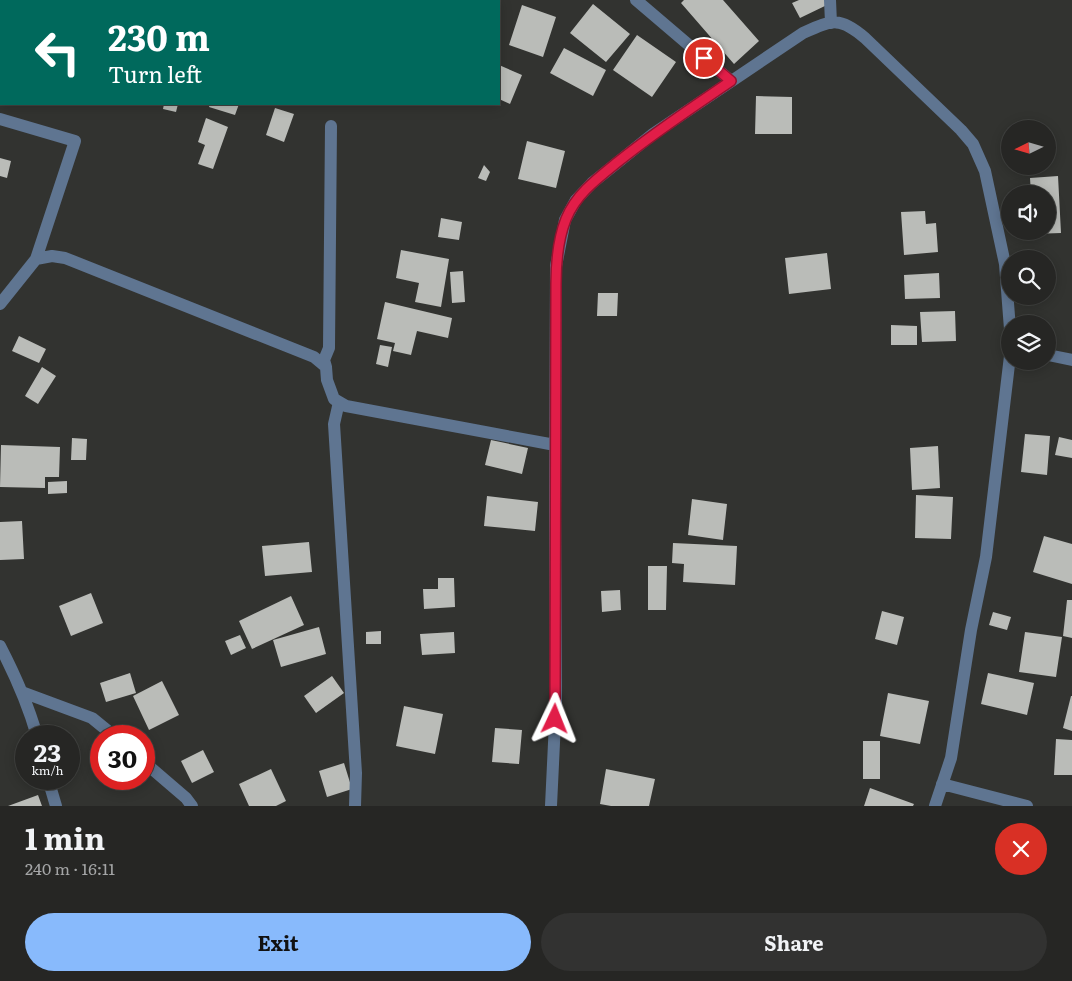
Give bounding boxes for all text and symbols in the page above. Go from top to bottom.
text: 230 m [108,10,210,62]
icon: left [25,20,90,85]
pin [683,37,725,79]
icon: arrive [690,44,718,72]
text: Turn left [108,57,202,90]
north arrow [1001,120,1056,175]
map controls [1001,120,1056,370]
button: sound [1001,185,1056,240]
button: search [1001,250,1056,305]
button: layers [1001,315,1056,370]
position arrow [528,692,580,744]
speed limit sign: 30 [90,725,155,790]
text: 23 [34,733,61,770]
text: km/h [32,761,63,779]
text: 1 min [25,815,105,859]
button: close [995,823,1047,875]
text: 240 m · 16:11 [25,856,115,880]
button: Exit [25,913,531,971]
button: Share [541,913,1047,971]

